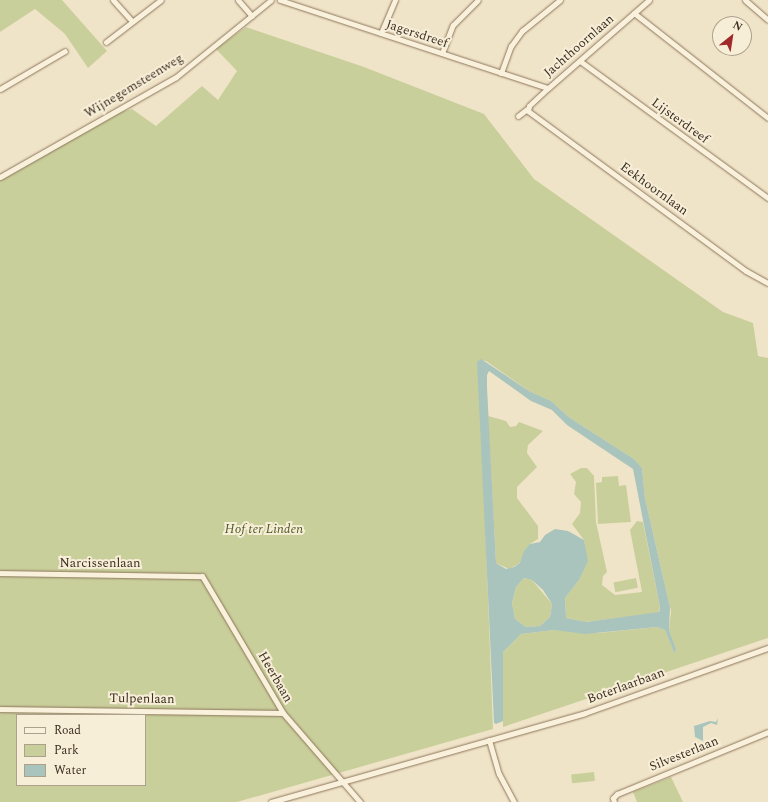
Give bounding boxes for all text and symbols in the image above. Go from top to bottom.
street label: Jachthoornlaan [541,11,617,81]
north arrow [712,16,752,56]
text: N [730,16,746,36]
street label: Jagersdreef [384,17,450,51]
street label: Wijnegemsteenweg [82,50,186,122]
street label: Lijsterdreef [648,95,712,147]
street label: Eekhoornlaan [617,159,691,219]
park label: Hof ter Linden [225,521,303,537]
street label: Narcissenlaan [59,555,141,571]
street label: Heerbaan [254,649,296,705]
street label: Boterlaarbaan [585,665,667,707]
street label: Tulpenlaan [109,691,175,707]
legend [16,714,146,786]
text: Road [54,721,81,740]
street label: Silvesterlaan [647,733,721,775]
text: Park [54,741,79,760]
text: Water [54,761,86,780]

